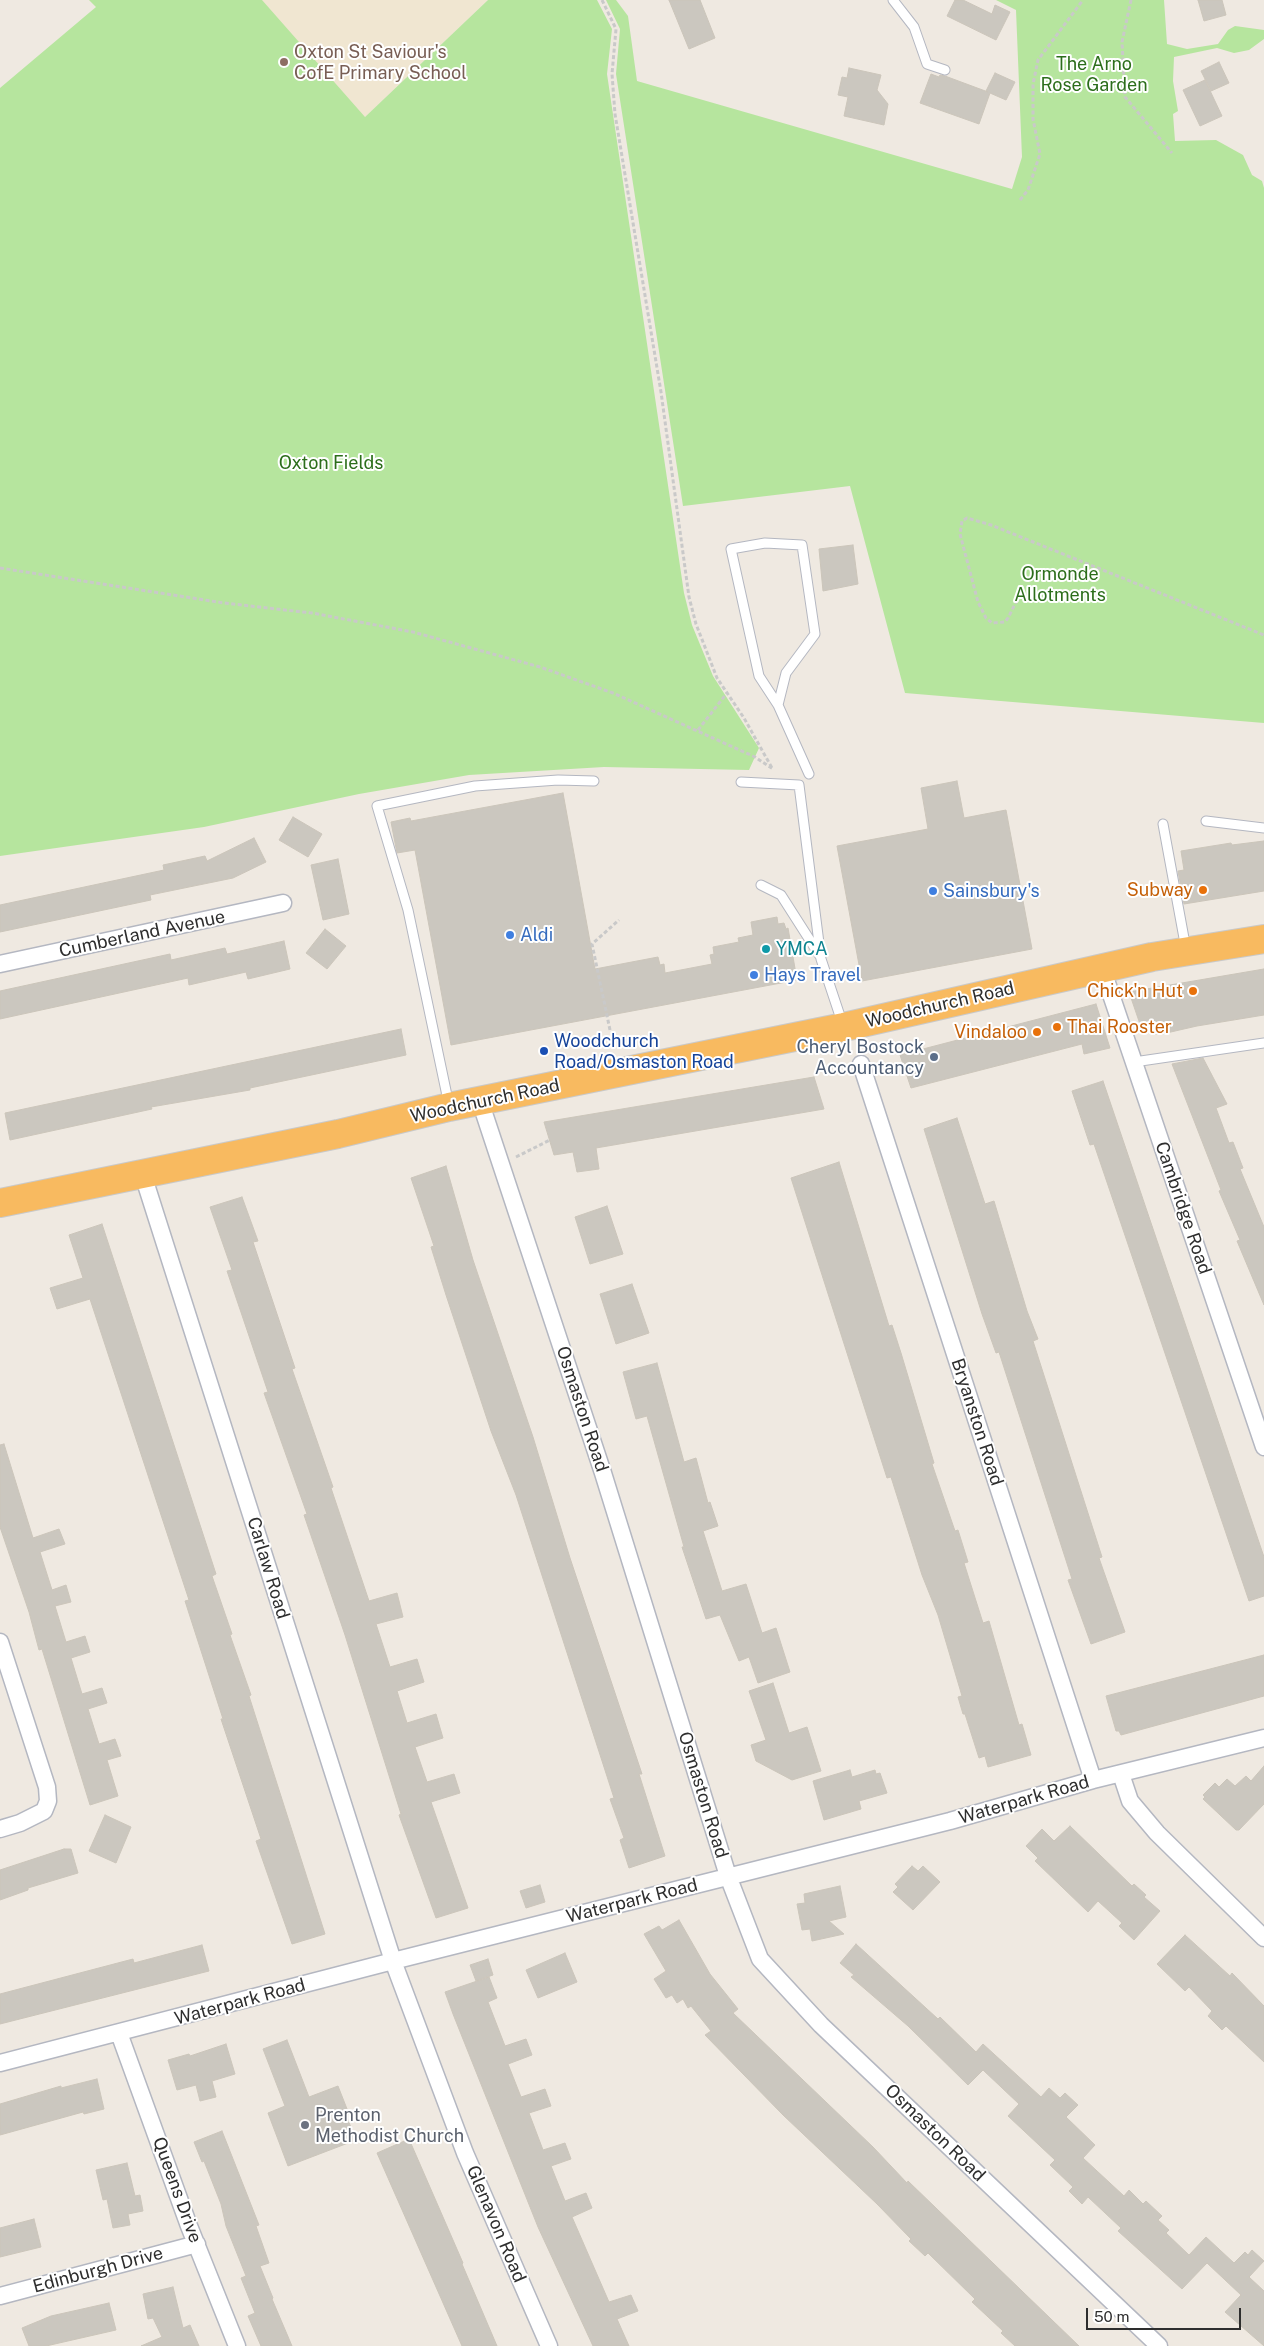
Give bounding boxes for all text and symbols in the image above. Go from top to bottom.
place label: Oxton St Saviour's CofE Primary School [294,41,467,84]
park label: The Arno Rose Garden [1040,53,1148,96]
marker: Oxton St Saviour's CofE Primary School [278,56,290,68]
park label: Oxton Fields [279,452,383,474]
park label: Ormonde Allotments [1014,563,1106,606]
place label: Subway [1127,879,1193,901]
place label: Sainsbury's [943,880,1040,902]
marker: Subway [1197,884,1209,896]
marker: Sainsbury's [927,885,939,897]
street label: Cumberland Avenue [57,906,227,962]
place label: Aldi [520,924,553,946]
marker: Aldi [504,929,516,941]
place label: YMCA [776,938,828,960]
marker: YMCA [760,943,772,955]
place label: Hays Travel [764,964,861,986]
marker: Hays Travel [748,969,760,981]
street label: Woodchurch Road [864,977,1016,1033]
place label: Chick'n Hut [1087,980,1183,1002]
marker: Chick'n Hut [1187,985,1199,997]
place label: Thai Rooster [1067,1016,1172,1038]
place label: Vindaloo [954,1021,1027,1043]
marker: Thai Rooster [1051,1021,1063,1033]
marker: Vindaloo [1031,1026,1043,1038]
place label: Woodchurch Road/Osmaston Road [554,1030,734,1072]
place label: Cheryl Bostock Accountancy [796,1036,924,1078]
marker: Woodchurch Road/Osmaston Road [538,1045,550,1057]
marker: Cheryl Bostock Accountancy [928,1051,940,1063]
street label: Woodchurch Road [408,1075,562,1127]
street label: Cambridge Road [1150,1139,1216,1277]
street label: Osmaston Road [552,1343,612,1475]
street label: Bryanston Road [946,1356,1008,1488]
street label: Carlaw Road [242,1514,294,1622]
street label: Osmaston Road [674,1729,732,1861]
street label: Waterpark Road [956,1771,1092,1829]
street label: Waterpark Road [564,1874,700,1928]
street label: Waterpark Road [172,1974,308,2030]
street label: Osmaston Road [880,2080,990,2186]
place label: Prenton Methodist Church [315,2104,464,2146]
marker: Prenton Methodist Church [299,2119,311,2131]
street label: Queens Drive [148,2134,206,2246]
street label: Glenavon Road [462,2162,530,2286]
street label: Edinburgh Drive [31,2242,165,2298]
scale bar [1089,2298,1244,2330]
text: 50 m [1094,2308,1129,2325]

